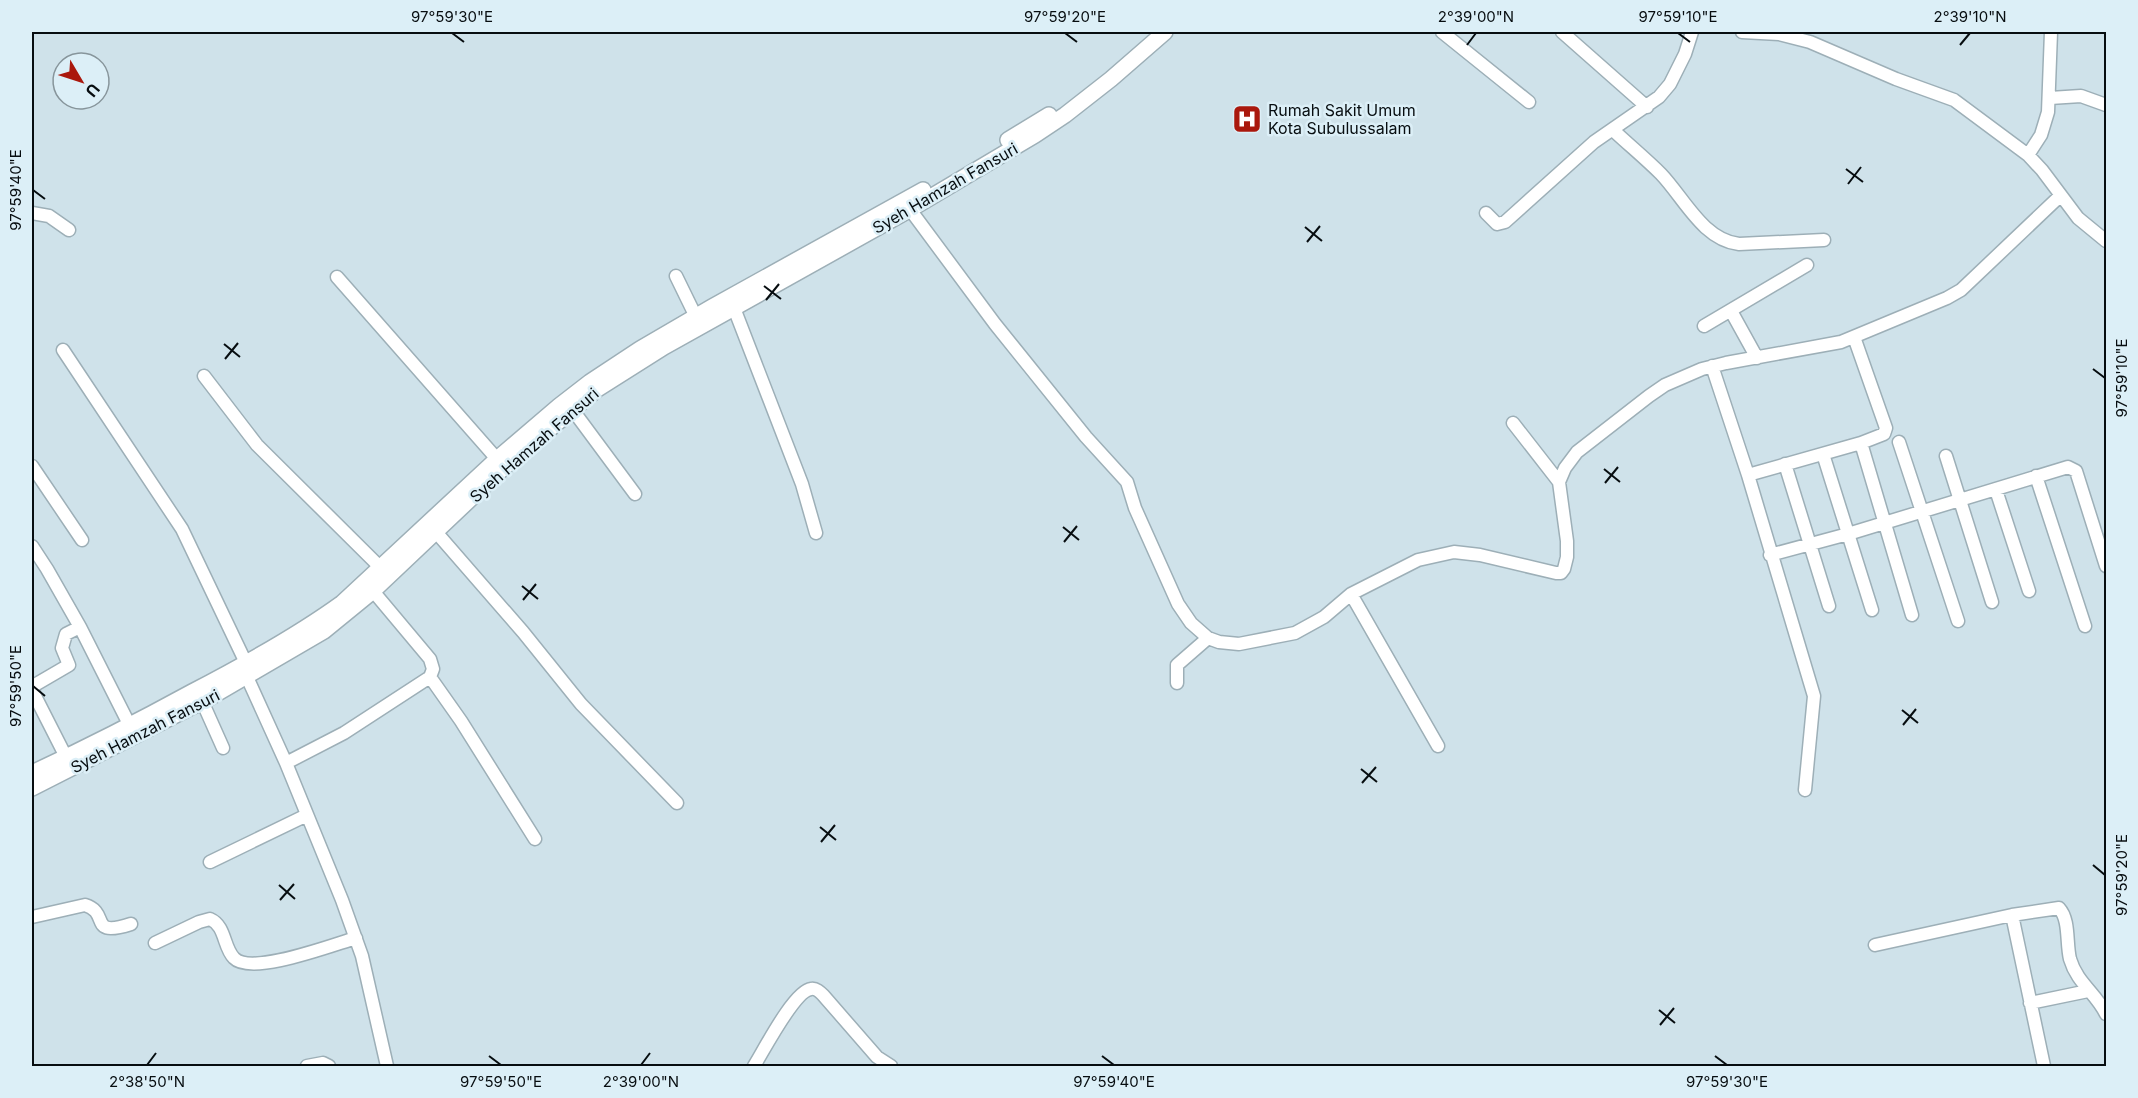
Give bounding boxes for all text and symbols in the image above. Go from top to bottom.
text: 97°59'30"E [411,7,493,26]
text: 97°59'20"E [1024,7,1106,26]
text: 2°39'00"N [1438,7,1514,26]
text: 97°59'10"E [1639,7,1717,26]
text: 2°39'10"N [1934,7,2006,26]
north arrow [51,51,111,111]
text: U [81,80,104,101]
place label: Rumah Sakit Umum Kota Subulussalam [1268,100,1416,138]
hospital icon: Rumah Sakit Umum Kota Subulussalam [1231,103,1263,135]
street label: Syeh Hamzah Fansuri [869,138,1021,238]
text: 97°59'40"E [6,149,25,231]
text: 97°59'10"E [2112,339,2131,417]
street label: Syeh Hamzah Fansuri [465,384,603,506]
text: 97°59'50"E [6,645,25,727]
street label: Syeh Hamzah Fansuri [67,685,223,777]
text: 97°59'20"E [2112,834,2131,916]
text: 2°38'50"N [109,1072,185,1091]
text: 97°59'50"E [460,1072,542,1091]
text: 2°39'00"N [603,1072,679,1091]
text: 97°59'40"E [1073,1072,1155,1091]
text: 97°59'30"E [1686,1072,1768,1091]

